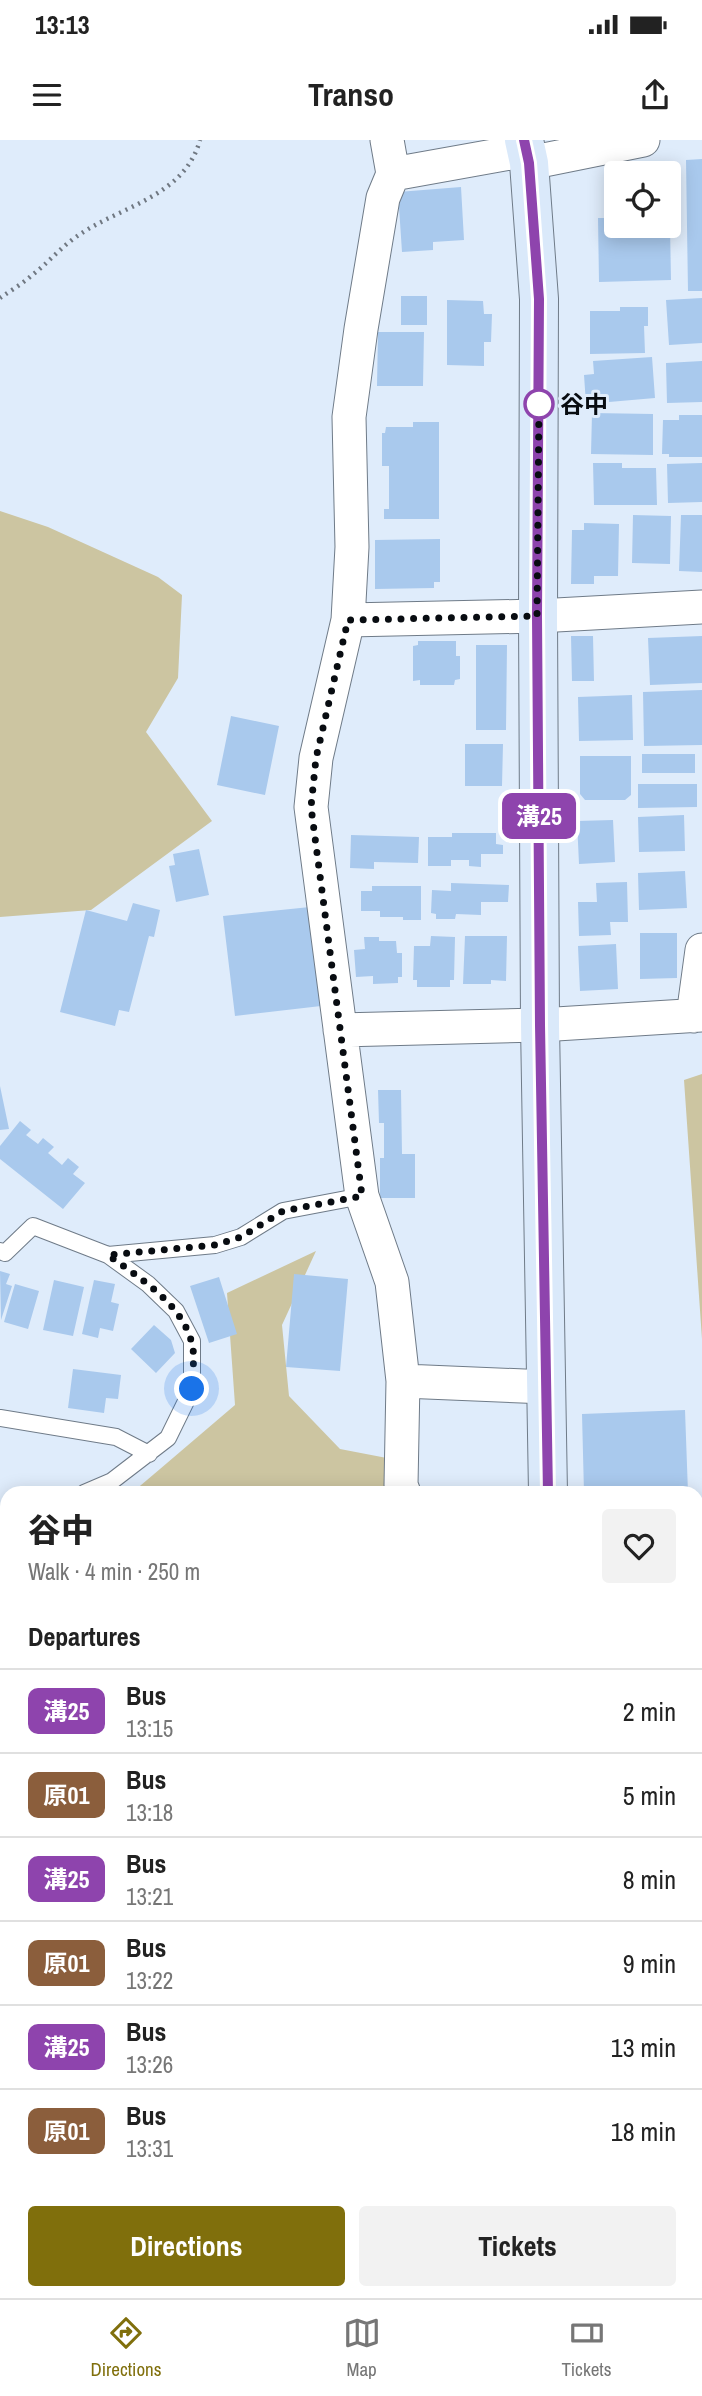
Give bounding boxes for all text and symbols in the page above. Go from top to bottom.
text: 13:13 [35,7,90,42]
text: Transo [308,73,394,116]
icon: menu [28,76,66,114]
icon: share [636,76,674,114]
map controls [604,161,681,238]
button: locate [604,161,681,238]
place label: 谷中 [560,388,608,420]
marker: 谷中 [524,389,554,419]
line badge: 溝25 [499,793,579,839]
text: 溝25 [516,800,562,832]
your location [174,1371,209,1406]
text: 谷中 [28,1508,94,1552]
button: heart [602,1509,676,1583]
text: Walk · 4 min · 250 m [28,1556,200,1587]
text: Departures [28,1619,141,1654]
text: Bus [126,1678,166,1713]
text: 2 min [623,1694,676,1729]
text: 溝25 [44,1695,89,1727]
text: 13:15 [126,1713,173,1744]
text: Bus [126,1762,166,1797]
text: 5 min [623,1778,676,1813]
text: 原01 [44,1779,89,1811]
text: 13:18 [126,1797,173,1828]
text: Bus [126,1846,166,1881]
text: 8 min [623,1862,676,1897]
text: 溝25 [44,1863,89,1895]
text: 13:21 [126,1881,173,1912]
text: Bus [126,1930,166,1965]
text: 9 min [623,1946,676,1981]
text: 原01 [44,1947,89,1979]
text: 13:22 [126,1965,173,1996]
text: Bus [126,2014,166,2049]
text: 13 min [611,2030,676,2065]
text: 溝25 [44,2031,89,2063]
text: 13:26 [126,2049,173,2080]
text: Bus [126,2098,166,2133]
text: 18 min [611,2114,676,2149]
text: 原01 [44,2115,89,2147]
text: 13:31 [126,2133,173,2164]
button: Directions [28,2206,345,2286]
button: Tickets [359,2206,676,2286]
tab: Directions [91,2314,162,2382]
tab: Map [343,2314,381,2382]
tab: Tickets [562,2314,611,2382]

